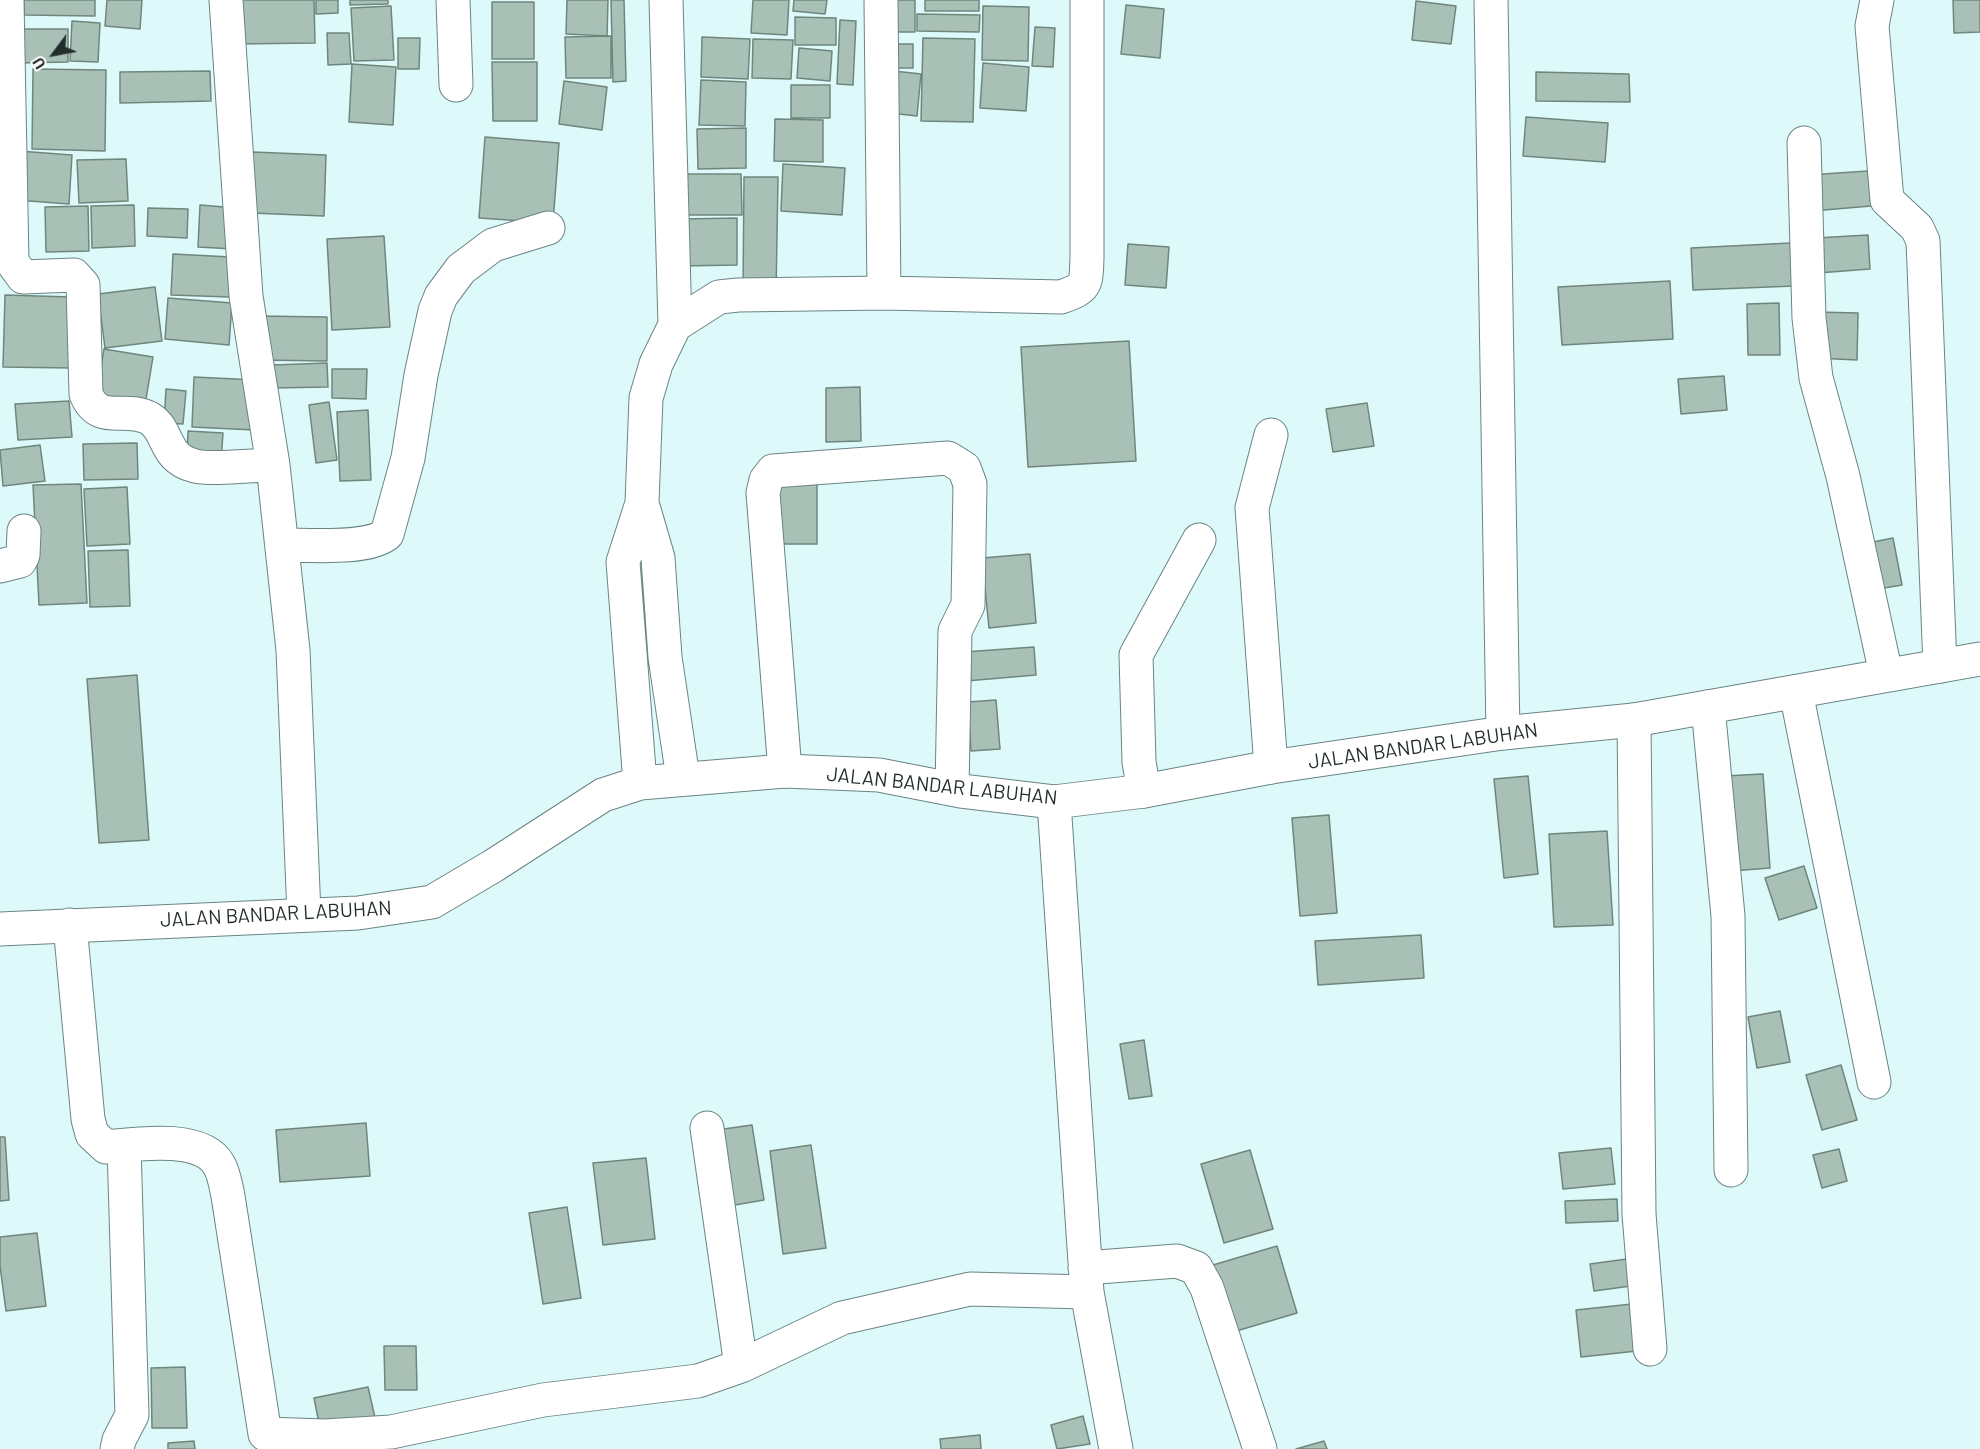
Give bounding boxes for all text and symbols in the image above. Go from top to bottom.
north arrow [24,24,84,84]
text: U [28,55,49,73]
street label: JALAN BANDAR LABUHAN [1307,718,1539,774]
street label: JALAN BANDAR LABUHAN [825,762,1059,810]
street label: JALAN BANDAR LABUHAN [160,896,392,932]

